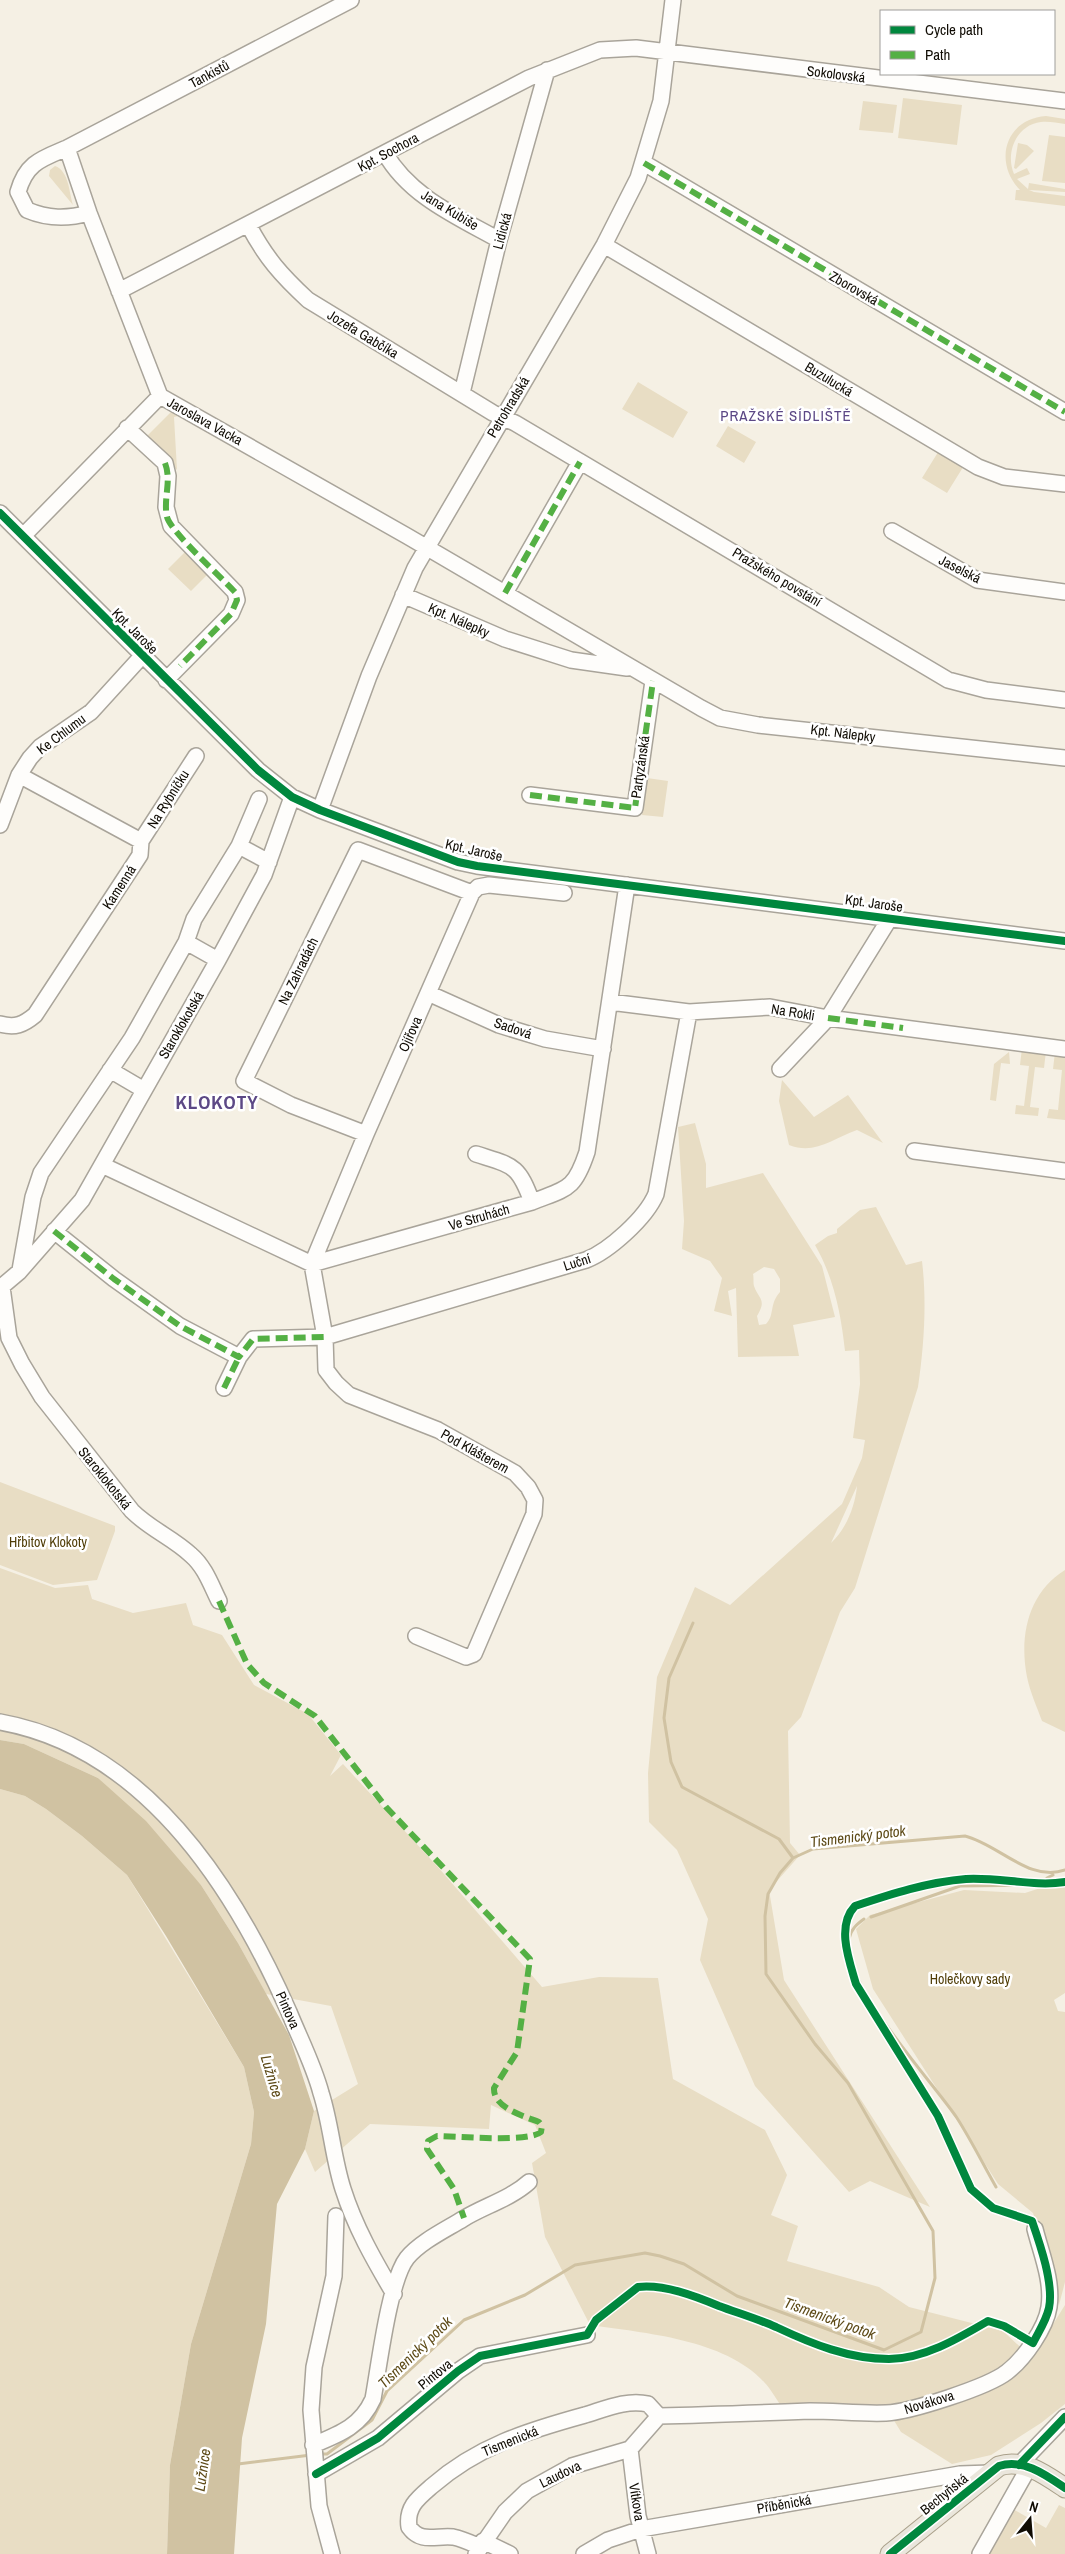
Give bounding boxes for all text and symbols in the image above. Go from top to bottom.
legend [880,10,1055,75]
text: Cycle path [925,19,983,40]
text: Path [925,44,950,65]
street label: Tankistů [186,56,232,92]
street label: Sokolovská [806,61,867,87]
street label: Kpt. Sochora [354,128,422,176]
street label: Jana Kubiše [418,186,482,234]
street label: Lidická [489,210,516,251]
street label: Zborovská [826,267,882,309]
street label: Jozefa Gabčíka [324,306,402,363]
street label: Buzulucká [802,358,857,401]
street label: Petrohradská [483,373,534,441]
street label: Jaroslava Vacka [164,393,246,449]
district label: PRAŽSKÉ SÍDLIŠTĚ [720,405,852,426]
street label: Pražského povstání [729,543,826,611]
street label: Jaselská [936,551,985,587]
street label: Kpt. Nálepky [426,599,493,642]
street label: Kpt. Jaroše [108,604,162,658]
street label: Ke Chlumu [33,710,89,758]
street label: Kpt. Nálepky [810,720,877,746]
street label: Partyzánská [627,734,653,800]
street label: Na Rybníčku [143,766,193,832]
street label: Kpt. Jaroše [444,835,504,865]
street label: Kamenná [98,861,140,913]
street label: Kpt. Jaroše [844,890,904,916]
street label: Na Zahradách [274,934,322,1008]
street label: Staroklokotská [154,987,208,1062]
street label: Na Rokli [770,1000,816,1024]
street label: Ojířova [394,1013,426,1055]
street label: Sadová [492,1013,535,1043]
district label: KLOKOTY [175,1089,259,1115]
street label: Ve Struhách [446,1200,512,1234]
street label: Luční [561,1249,594,1275]
street label: Pod Klášterem [438,1425,512,1477]
street label: Staroklokotská [74,1443,136,1513]
park label: Hřbitov Klokoty [9,1533,87,1551]
water label: Tismenický potok [809,1820,908,1852]
park label: Holečkovy sady [930,1970,1010,1988]
street label: Pintova [272,1989,304,2032]
water label: Lužnice [256,2052,288,2100]
water label: Tismenický potok [781,2292,879,2345]
water label: Tismenický potok [373,2311,457,2393]
street label: Pintova [414,2354,456,2393]
street label: Novákova [902,2386,957,2418]
street label: Tismenická [479,2421,541,2460]
water label: Lužnice [189,2447,215,2493]
street label: Laudova [536,2456,584,2492]
street label: Bechyňská [917,2469,972,2519]
street label: Vítkova [625,2482,649,2523]
street label: Příběnická [755,2490,813,2518]
north arrow [1005,2494,1055,2544]
text: N [1027,2497,1040,2516]

